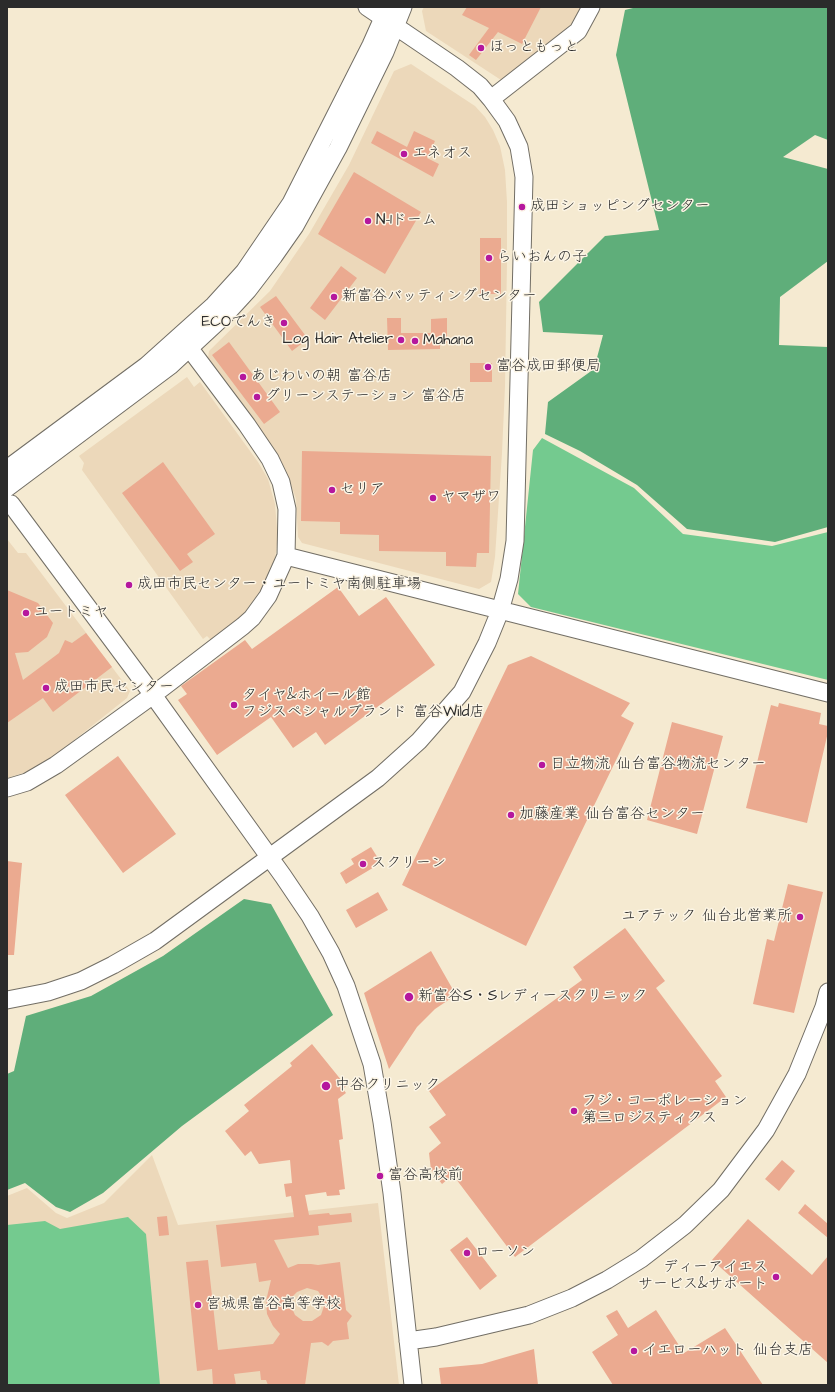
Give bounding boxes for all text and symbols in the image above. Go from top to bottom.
place label: ほっともっと [489,39,579,57]
marker: ほっともっと [476,43,486,53]
place label: エネオス [412,145,472,163]
marker: エネオス [399,149,409,159]
place label: 成田ショッピングセンター [530,198,710,216]
marker: 成田ショッピングセンター [517,202,527,212]
place label: N-1ドーム [376,212,437,230]
marker: N-1ドーム [363,216,373,226]
place label: らいおんの子 [497,249,587,267]
marker: らいおんの子 [484,253,494,263]
place label: 新富谷バッティングセンター [342,288,537,306]
marker: 新富谷バッティングセンター [329,292,339,302]
place label: ECOでんき [201,314,276,332]
marker: ECOでんき [279,318,289,328]
place label: Log Hair Atelier [282,331,393,349]
place label: Mahana [423,332,473,350]
marker: Log Hair Atelier [396,335,406,345]
marker: Mahana [410,336,420,346]
place label: 富谷成田郵便局 [496,358,601,376]
marker: 富谷成田郵便局 [483,362,493,372]
place label: あじわいの朝 富谷店 [251,368,392,386]
marker: あじわいの朝 富谷店 [238,372,248,382]
place label: グリーンステーション 富谷店 [265,388,466,406]
marker: グリーンステーション 富谷店 [252,392,262,402]
place label: セリア [340,481,385,499]
marker: セリア [327,485,337,495]
place label: ヤマザワ [441,489,501,507]
marker: ヤマザワ [428,493,438,503]
place label: 成田市民センター・ユートミヤ南側駐車場 [137,576,421,594]
marker: 成田市民センター・ユートミヤ南側駐車場 [124,580,134,590]
place label: ユートミヤ [34,604,108,622]
marker: ユートミヤ [21,608,31,618]
place label: 成田市民センター [54,679,174,697]
marker: 成田市民センター [41,683,51,693]
place label: タイヤ&ホイール館 フジスペシャルブランド 富谷Wild店 [242,687,484,722]
marker: タイヤ&ホイール館 フジスペシャルブランド 富谷Wild店 [229,700,239,710]
place label: 日立物流 仙台富谷物流センター [550,756,766,774]
marker: 日立物流 仙台富谷物流センター [537,760,547,770]
place label: 加藤産業 仙台富谷センター [519,806,705,824]
marker: 加藤産業 仙台富谷センター [506,810,516,820]
place label: スクリーン [371,855,446,873]
marker: スクリーン [358,859,368,869]
place label: ユアテック 仙台北営業所 [621,908,792,926]
marker: ユアテック 仙台北営業所 [795,912,805,922]
place label: 新富谷S・Sレディースクリニック [418,988,647,1006]
marker: 新富谷S・Sレディースクリニック [403,991,415,1003]
place label: 中谷クリニック [335,1077,440,1095]
marker: 中谷クリニック [320,1080,332,1092]
place label: フジ・コーポレーション 第三ロジスティクス [582,1093,748,1128]
marker: フジ・コーポレーション 第三ロジスティクス [569,1106,579,1116]
place label: 富谷高校前 [388,1167,463,1185]
marker: 富谷高校前 [375,1171,385,1181]
place label: ローソン [475,1244,535,1262]
marker: ローソン [462,1248,472,1258]
place label: ディーアイエス サービス&サポート [638,1259,768,1294]
marker: ディーアイエス サービス&サポート [771,1272,781,1282]
place label: 宮城県富谷高等学校 [206,1296,341,1314]
marker: 宮城県富谷高等学校 [193,1300,203,1310]
place label: イエローハット 仙台支店 [642,1342,813,1360]
marker: イエローハット 仙台支店 [629,1346,639,1356]

